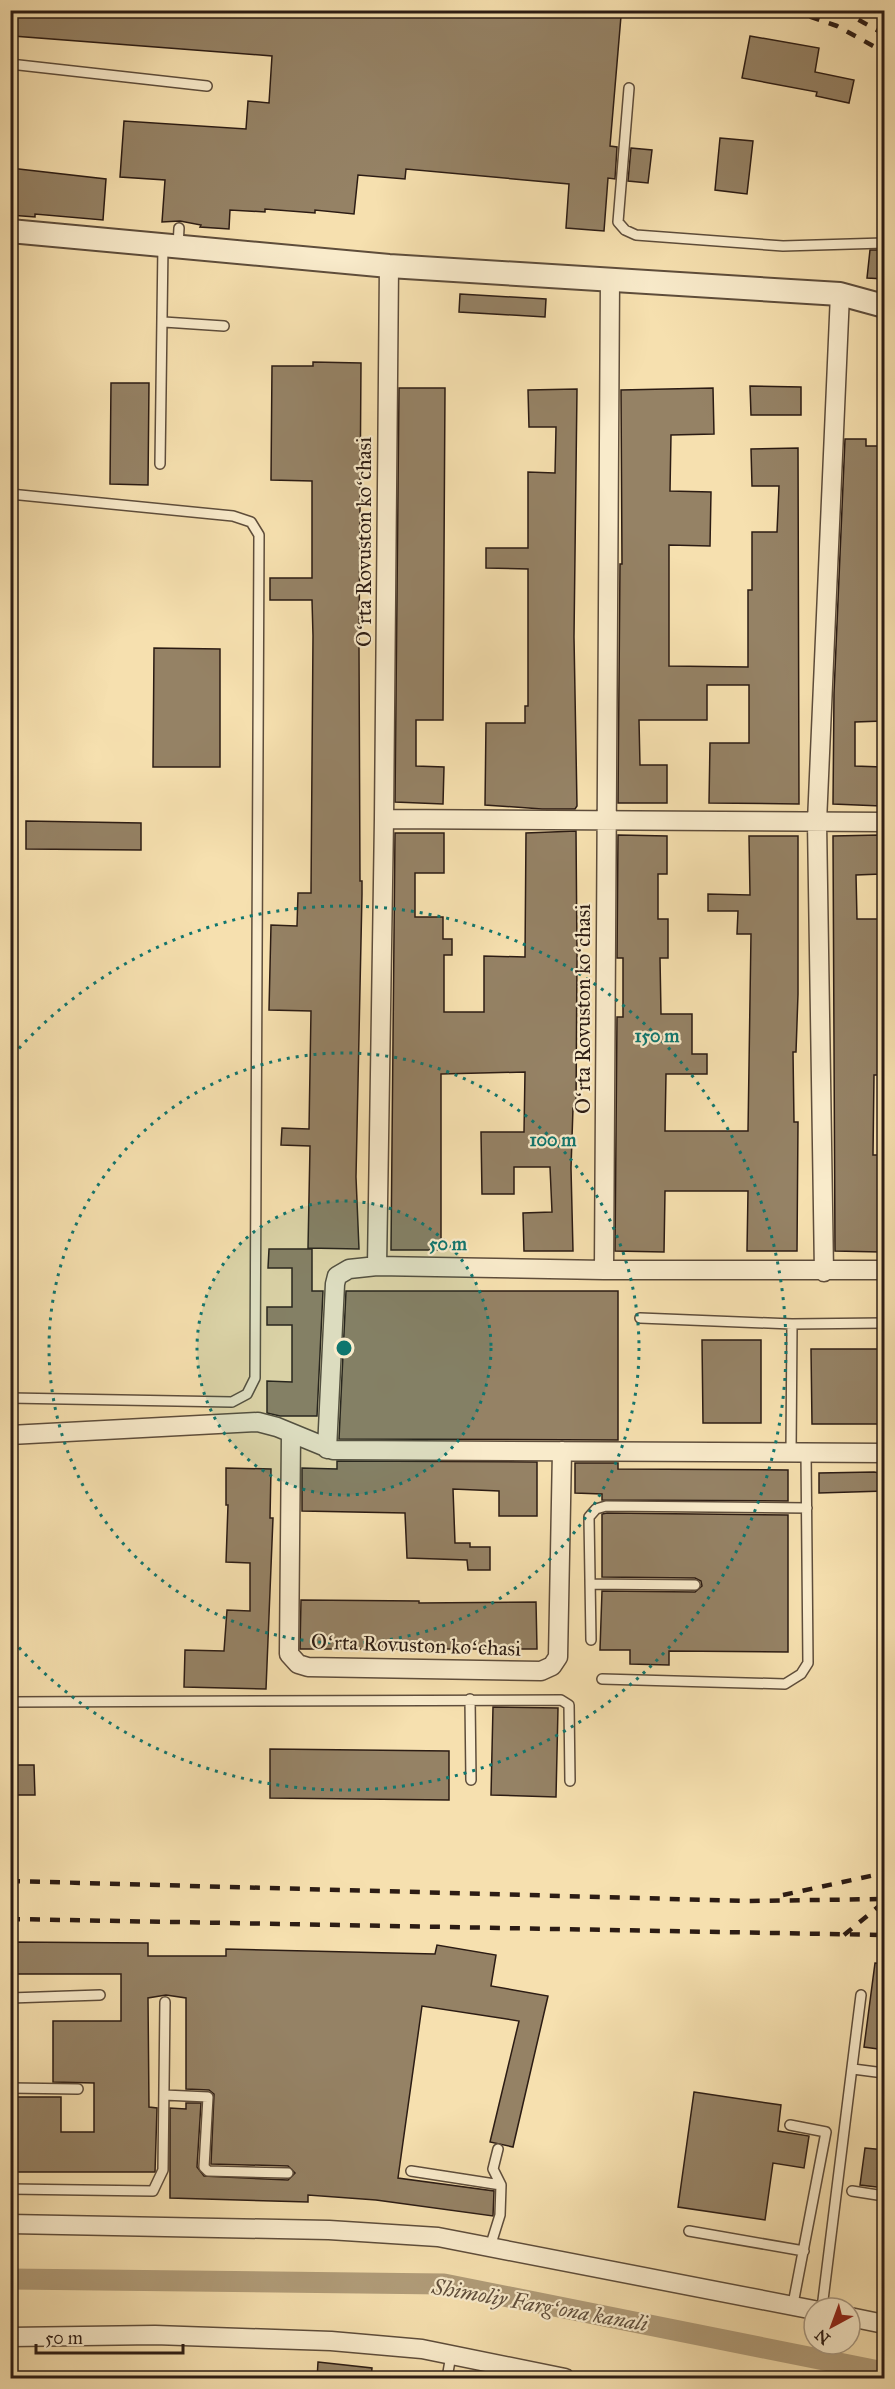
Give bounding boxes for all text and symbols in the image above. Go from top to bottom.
street label: Oʻrta Rovuston koʻchasi [351,437,377,647]
street label: Oʻrta Rovuston koʻchasi [570,904,596,1114]
text: 150 m [635,1025,680,1047]
text: 100 m [530,1129,577,1151]
text: 50 m [429,1233,468,1255]
centre of rings [334,1338,354,1358]
street label: Oʻrta Rovuston koʻchasi [311,1628,522,1662]
water label: Shimoliy Fargʻona kanali [429,2273,651,2337]
north arrow [802,2296,862,2356]
scale bar [36,2317,183,2355]
text: N [811,2325,834,2349]
text: 50 m [45,2327,83,2349]

